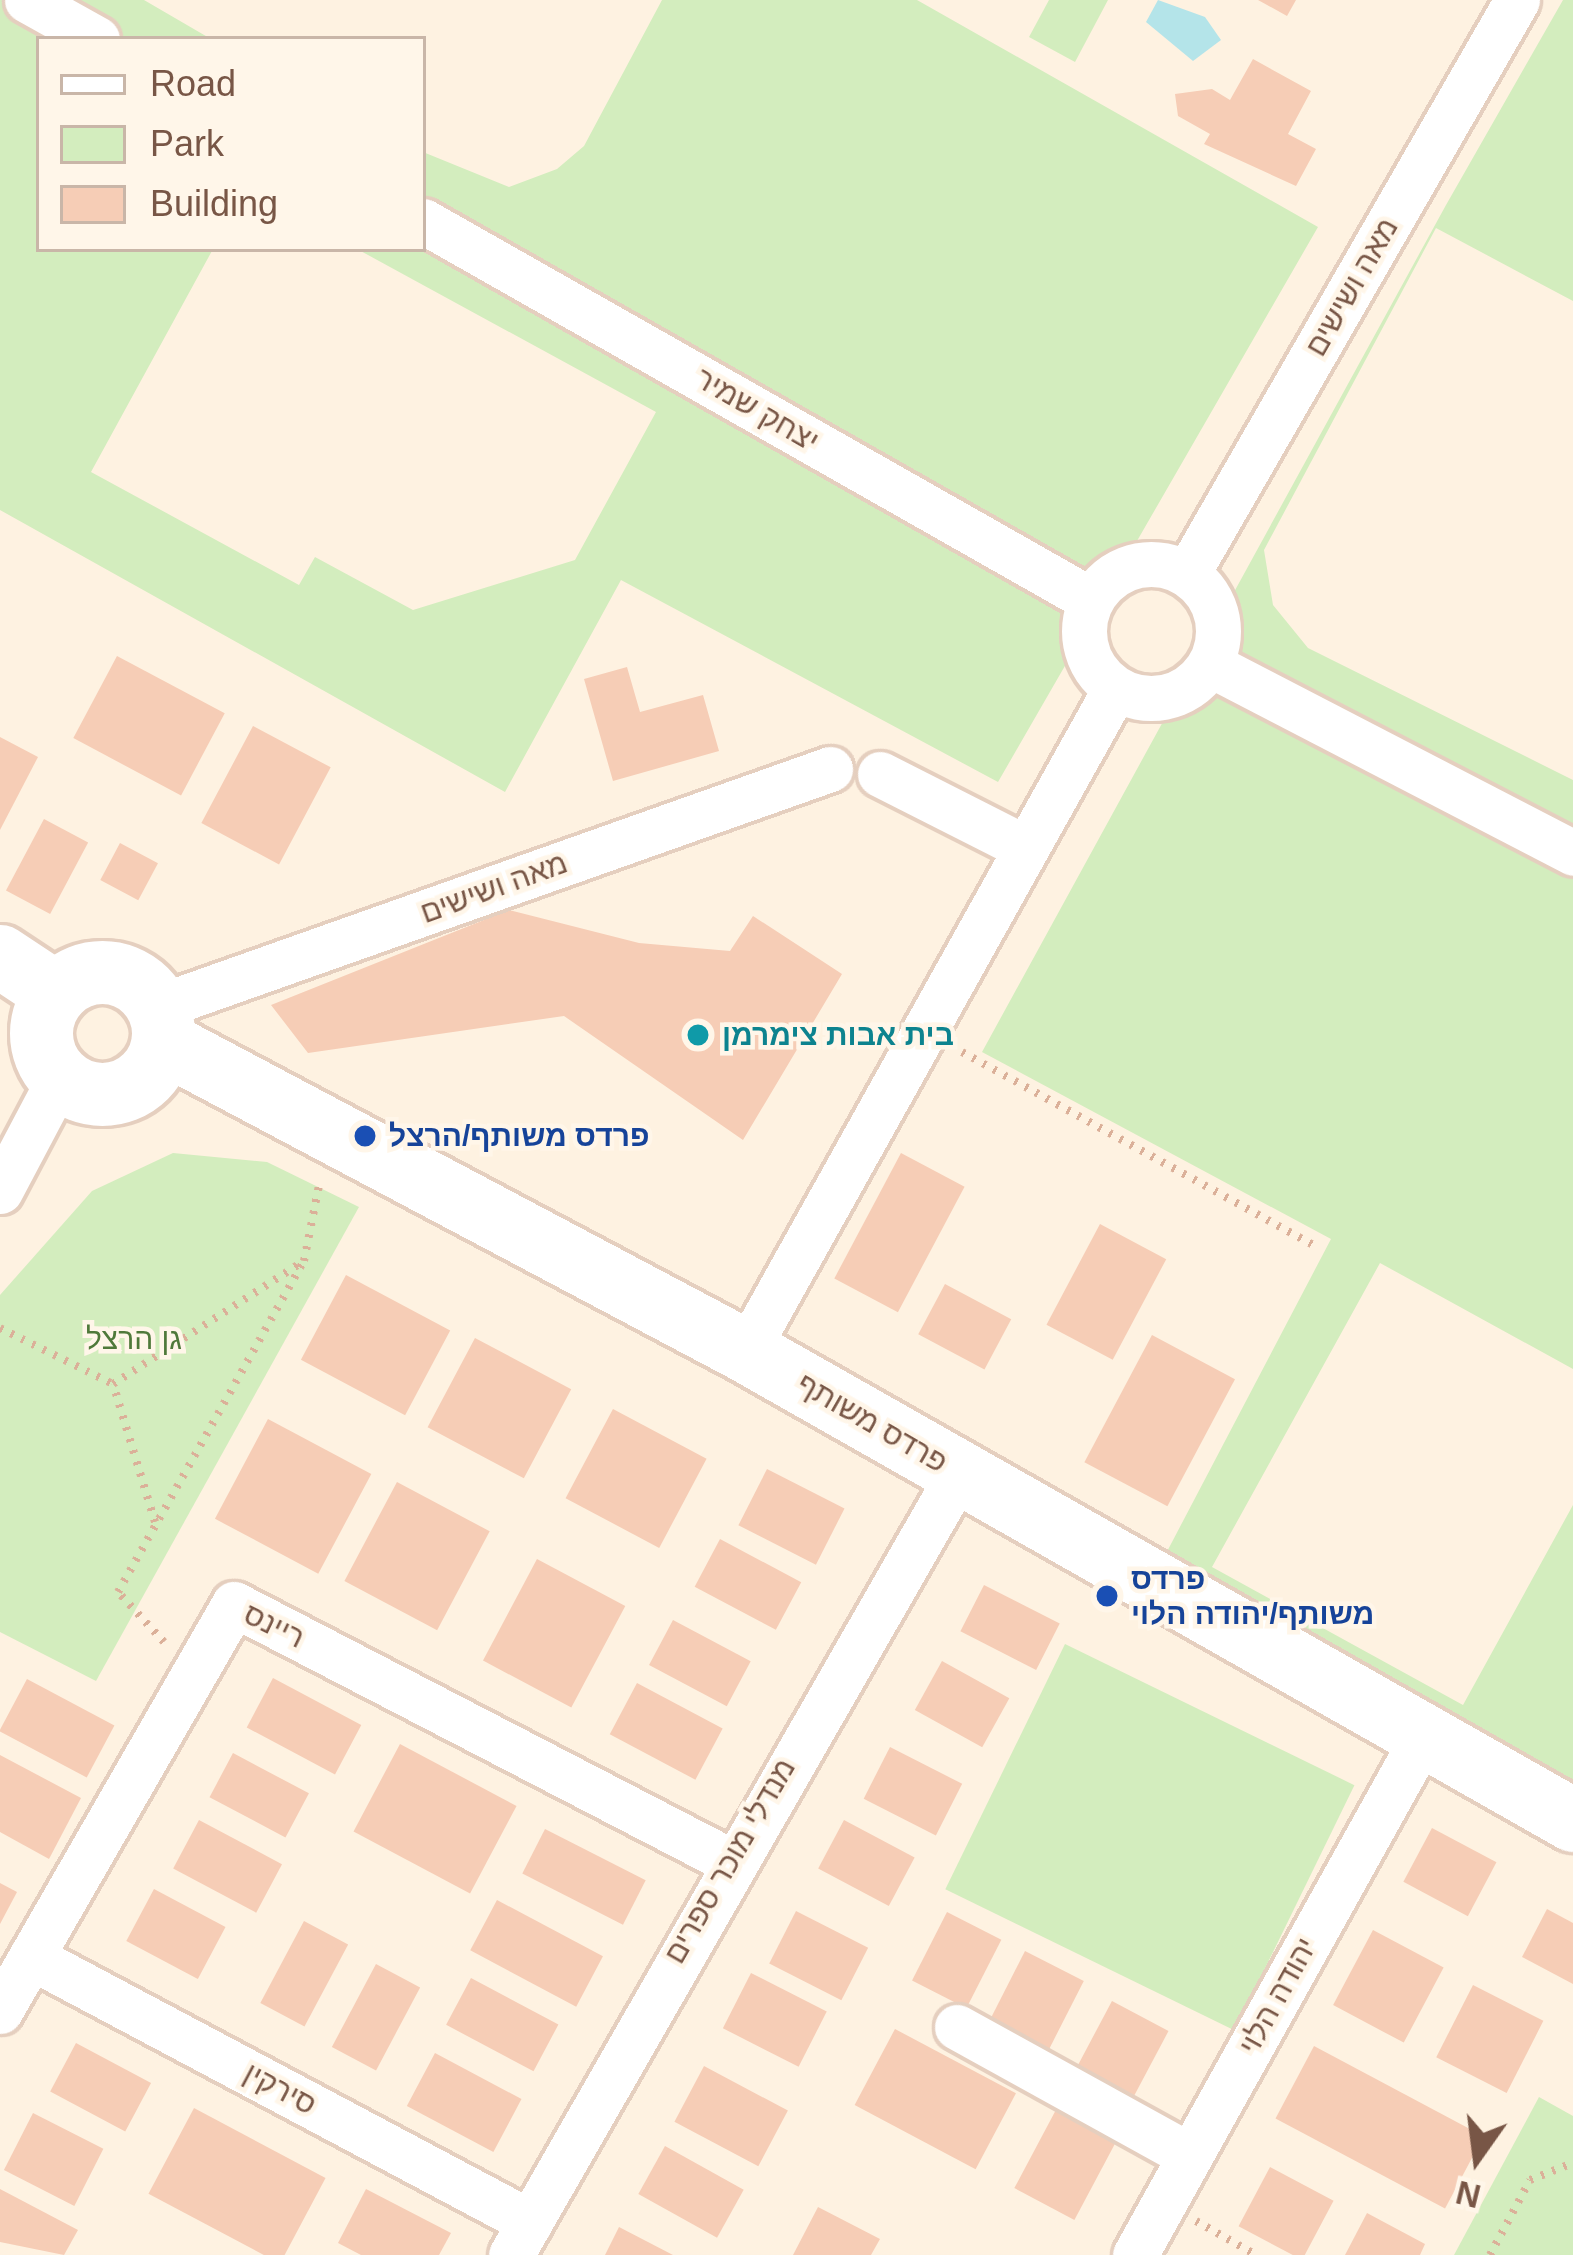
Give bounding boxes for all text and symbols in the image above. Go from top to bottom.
legend [36,36,426,252]
text: Road [150,63,236,104]
text: Park [150,123,224,164]
text: Building [150,183,278,224]
street label: מאה ושישים [1298,211,1406,363]
street label: יצחק שמיר [689,360,825,460]
street label: מאה ושישים [416,845,572,931]
place label: בית אבות צימרמן [722,1017,954,1053]
marker: בית אבות צימרמן [685,1022,711,1048]
place label: פרדס משותף/הרצל [389,1118,649,1154]
marker: פרדס משותף/הרצל [352,1123,378,1149]
park label: גן הרצל [86,1321,182,1357]
street label: פרדס משותף [790,1366,954,1480]
place label: פרדס משותף/יהודה הלוי [1131,1561,1374,1632]
marker: פרדס משותף/יהודה הלוי [1094,1583,1120,1609]
street label: ריינס [238,1596,310,1656]
street label: מנדלי מוכר ספרים [657,1752,803,1970]
street label: יהודה הלוי [1231,1931,1325,2061]
street label: סירקין [238,2055,322,2123]
north arrow [1417,2099,1537,2219]
text: N [1452,2174,1484,2215]

